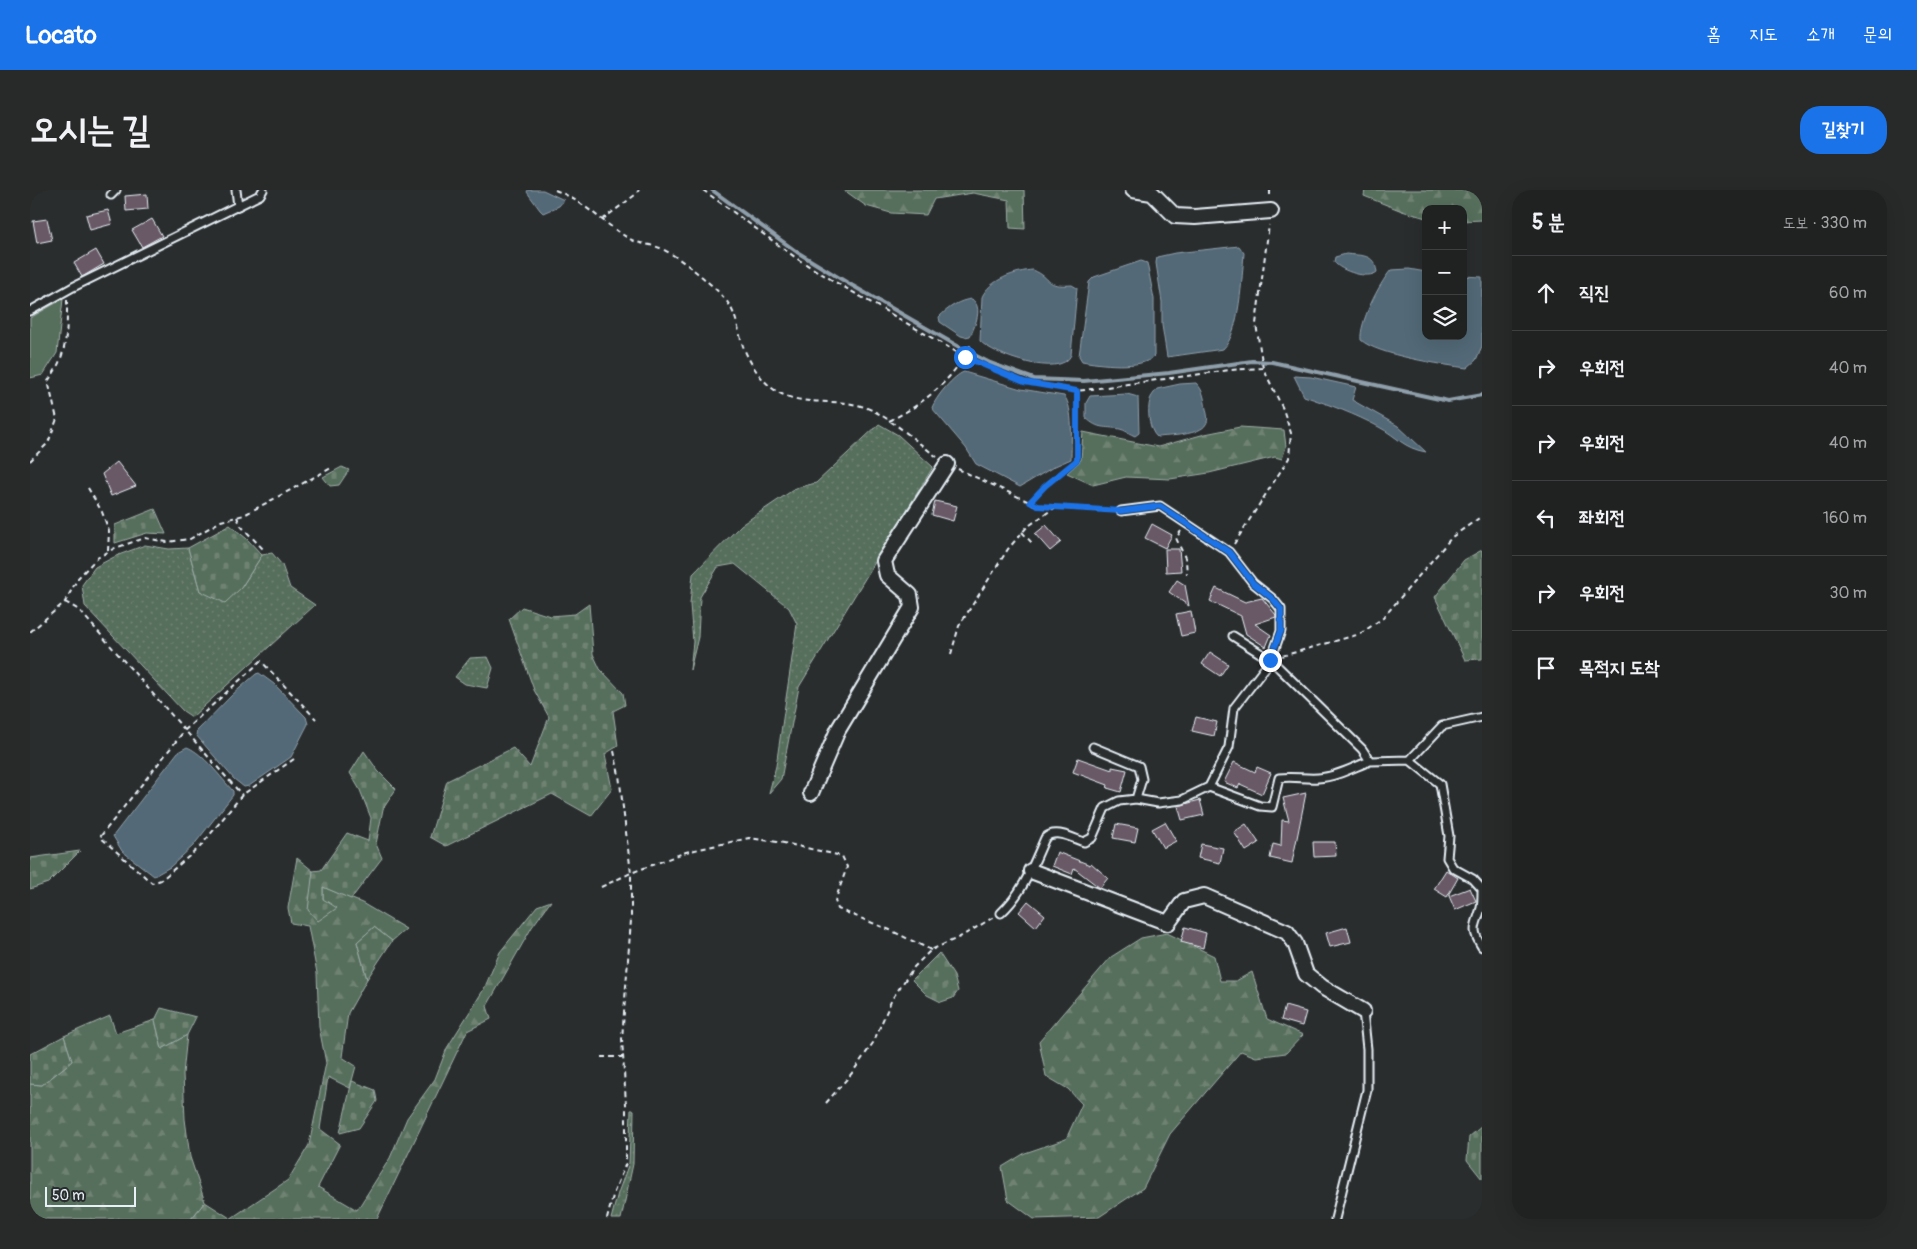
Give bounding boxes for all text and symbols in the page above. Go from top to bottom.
text: Locato [25,21,97,50]
text: 홈 [1707,23,1721,46]
text: 지도 [1749,23,1778,46]
text: 소개 [1806,23,1835,46]
text: 문의 [1863,23,1892,46]
button: 길찾기 [1800,106,1887,154]
text: 오시는 길 [30,108,150,152]
map controls [1422,205,1467,340]
button: + [1422,205,1467,250]
text: 5 분 [1532,209,1565,236]
text: 도보 · 330 m [1783,213,1867,233]
button: − [1422,250,1467,295]
icon: ahead [1532,279,1560,307]
text: 직진 [1579,281,1610,305]
text: 60 m [1829,283,1867,303]
button: layers [1422,295,1467,340]
route start [954,346,977,369]
icon: right [1532,354,1560,382]
text: 우회전 [1579,356,1625,380]
text: 40 m [1829,358,1867,378]
icon: right [1532,429,1560,457]
text: 우회전 [1579,431,1625,455]
text: 40 m [1829,433,1867,453]
icon: left [1532,504,1560,532]
text: 좌회전 [1579,506,1625,530]
text: 160 m [1823,508,1867,528]
icon: right [1532,579,1560,607]
text: 우회전 [1579,581,1625,605]
text: 30 m [1829,583,1867,603]
route end [1259,649,1282,672]
icon: arrive [1532,654,1560,682]
text: 목적지 도착 [1579,656,1660,680]
scale bar [45,1184,136,1207]
text: 50 m [52,1187,85,1204]

